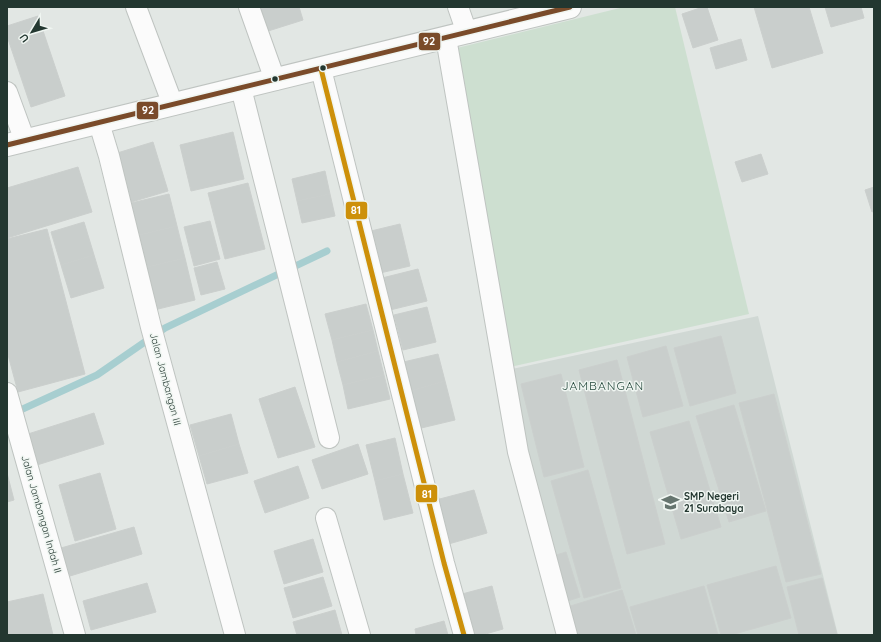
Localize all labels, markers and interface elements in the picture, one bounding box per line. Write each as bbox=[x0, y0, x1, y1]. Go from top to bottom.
north arrow bbox=[12, 12, 52, 52]
text: U bbox=[16, 31, 32, 46]
line badge: 92 bbox=[418, 32, 441, 51]
text: 92 bbox=[423, 34, 435, 48]
unlabelled marker bbox=[318, 63, 328, 73]
unlabelled marker bbox=[270, 74, 280, 84]
line badge: 92 bbox=[136, 101, 159, 120]
text: 92 bbox=[142, 103, 154, 117]
line badge: 81 bbox=[345, 201, 368, 220]
text: 81 bbox=[351, 203, 361, 217]
street label: Jalan Jambangan III bbox=[147, 331, 184, 427]
district label: JAMBANGAN bbox=[562, 378, 644, 393]
street label: Jalan Jambangan Indah II bbox=[18, 454, 65, 575]
line badge: 81 bbox=[415, 484, 438, 503]
text: 81 bbox=[422, 487, 432, 501]
place label: SMP Negeri 21 Surabaya bbox=[684, 490, 743, 515]
school or university icon: SMP Negeri 21 Surabaya bbox=[661, 492, 681, 512]

